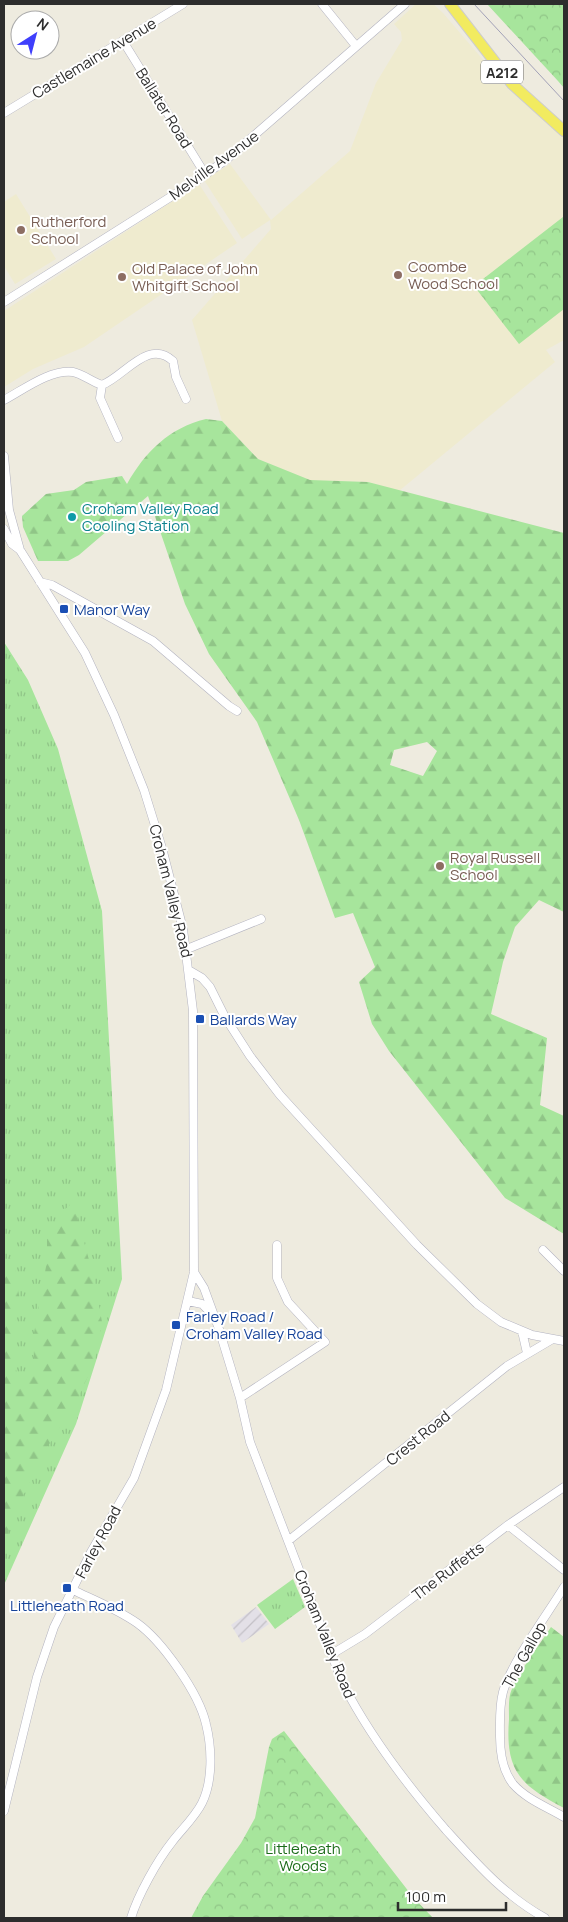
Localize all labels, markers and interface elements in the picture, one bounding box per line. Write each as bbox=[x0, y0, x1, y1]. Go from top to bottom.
north arrow bbox=[10, 10, 60, 60]
street label: Castlemaine Avenue bbox=[28, 12, 160, 103]
text: N bbox=[33, 13, 53, 35]
road number: A212 bbox=[481, 61, 523, 84]
street label: Ballater Road bbox=[131, 64, 197, 152]
street label: Melville Avenue bbox=[165, 125, 263, 205]
place label: Rutherford School bbox=[31, 211, 107, 249]
marker: Rutherford School bbox=[15, 224, 27, 236]
place label: Coombe Wood School bbox=[408, 256, 498, 294]
place label: Old Palace of John Whitgift School bbox=[132, 258, 258, 296]
marker: Coombe Wood School bbox=[392, 269, 404, 281]
marker: Old Palace of John Whitgift School bbox=[116, 271, 128, 283]
place label: Croham Valley Road Cooling Station bbox=[82, 498, 219, 536]
marker: Croham Valley Road Cooling Station bbox=[66, 511, 78, 523]
place label: Manor Way bbox=[74, 599, 150, 620]
marker: Manor Way bbox=[58, 603, 70, 615]
street label: Croham Valley Road bbox=[144, 822, 198, 960]
place label: Royal Russell School bbox=[450, 847, 540, 885]
marker: Royal Russell School bbox=[434, 860, 446, 872]
place label: Ballards Way bbox=[210, 1009, 297, 1030]
marker: Ballards Way bbox=[194, 1013, 206, 1025]
place label: Farley Road / Croham Valley Road bbox=[186, 1306, 323, 1344]
marker: Farley Road / Croham Valley Road bbox=[170, 1319, 182, 1331]
street label: Crest Road bbox=[381, 1406, 455, 1470]
street label: Farley Road bbox=[70, 1502, 126, 1582]
street label: The Ruffetts bbox=[408, 1537, 489, 1605]
street label: Croham Valley Road bbox=[290, 1567, 360, 1701]
marker: Littleheath Road bbox=[61, 1582, 73, 1594]
place label: Littleheath Road bbox=[10, 1595, 124, 1616]
street label: The Gallop bbox=[497, 1618, 551, 1692]
park label: Littleheath Woods bbox=[265, 1838, 341, 1876]
scale bar bbox=[398, 1880, 506, 1912]
text: 100 m bbox=[406, 1886, 446, 1907]

